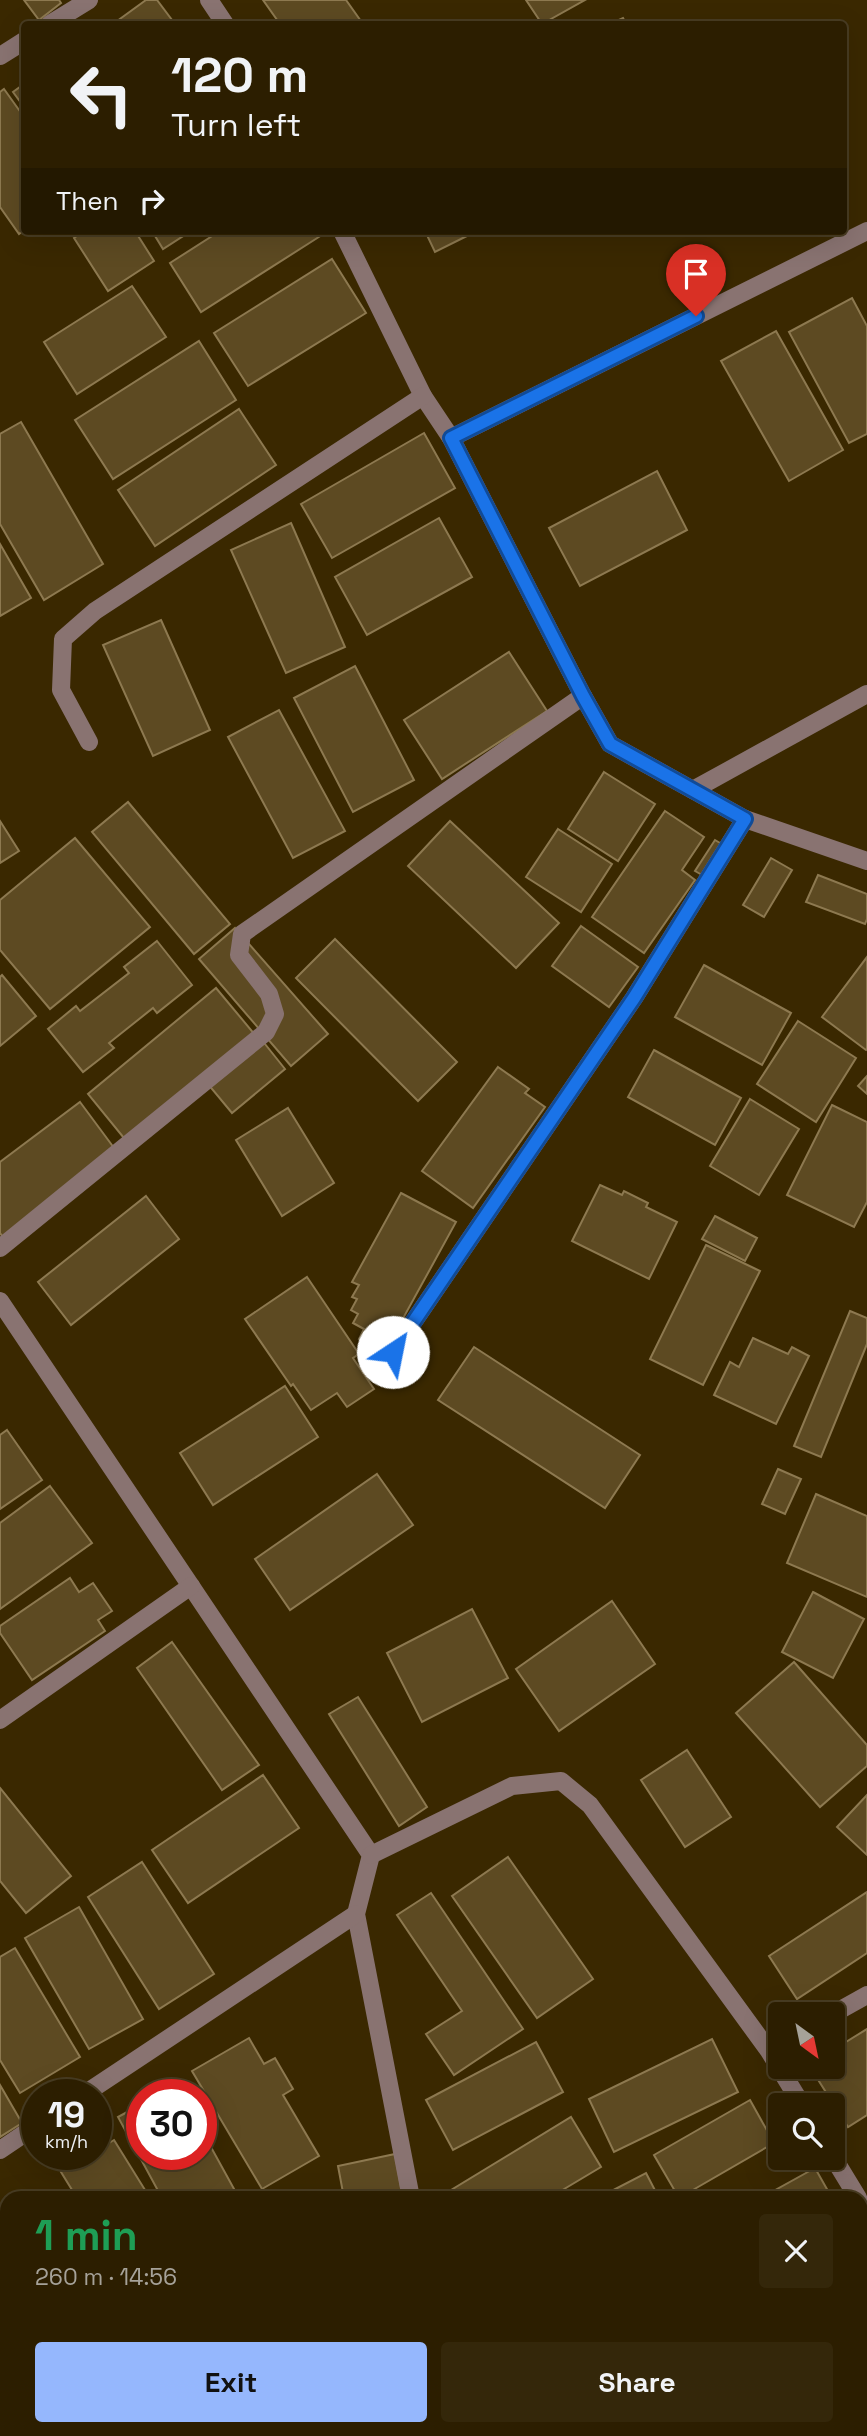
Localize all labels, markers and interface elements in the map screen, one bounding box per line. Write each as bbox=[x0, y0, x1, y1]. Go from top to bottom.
text: 120 m bbox=[171, 44, 308, 106]
icon: left bbox=[56, 49, 147, 140]
text: Turn left bbox=[171, 105, 301, 145]
icon: right bbox=[133, 182, 171, 220]
text: Then bbox=[56, 184, 119, 218]
pin bbox=[666, 244, 726, 316]
icon: arrive bbox=[677, 255, 715, 293]
position arrow bbox=[356, 1315, 430, 1389]
north arrow bbox=[768, 2002, 845, 2079]
map controls bbox=[768, 2002, 845, 2170]
speed limit sign: 30 bbox=[126, 2079, 217, 2170]
text: 19 bbox=[48, 2093, 85, 2137]
button: search bbox=[768, 2093, 845, 2170]
text: km/h bbox=[45, 2130, 88, 2153]
text: 1 min bbox=[35, 2209, 138, 2262]
button: close bbox=[759, 2214, 833, 2288]
text: 260 m · 14:56 bbox=[35, 2262, 177, 2292]
button: Exit bbox=[35, 2342, 427, 2422]
button: Share bbox=[441, 2342, 833, 2422]

